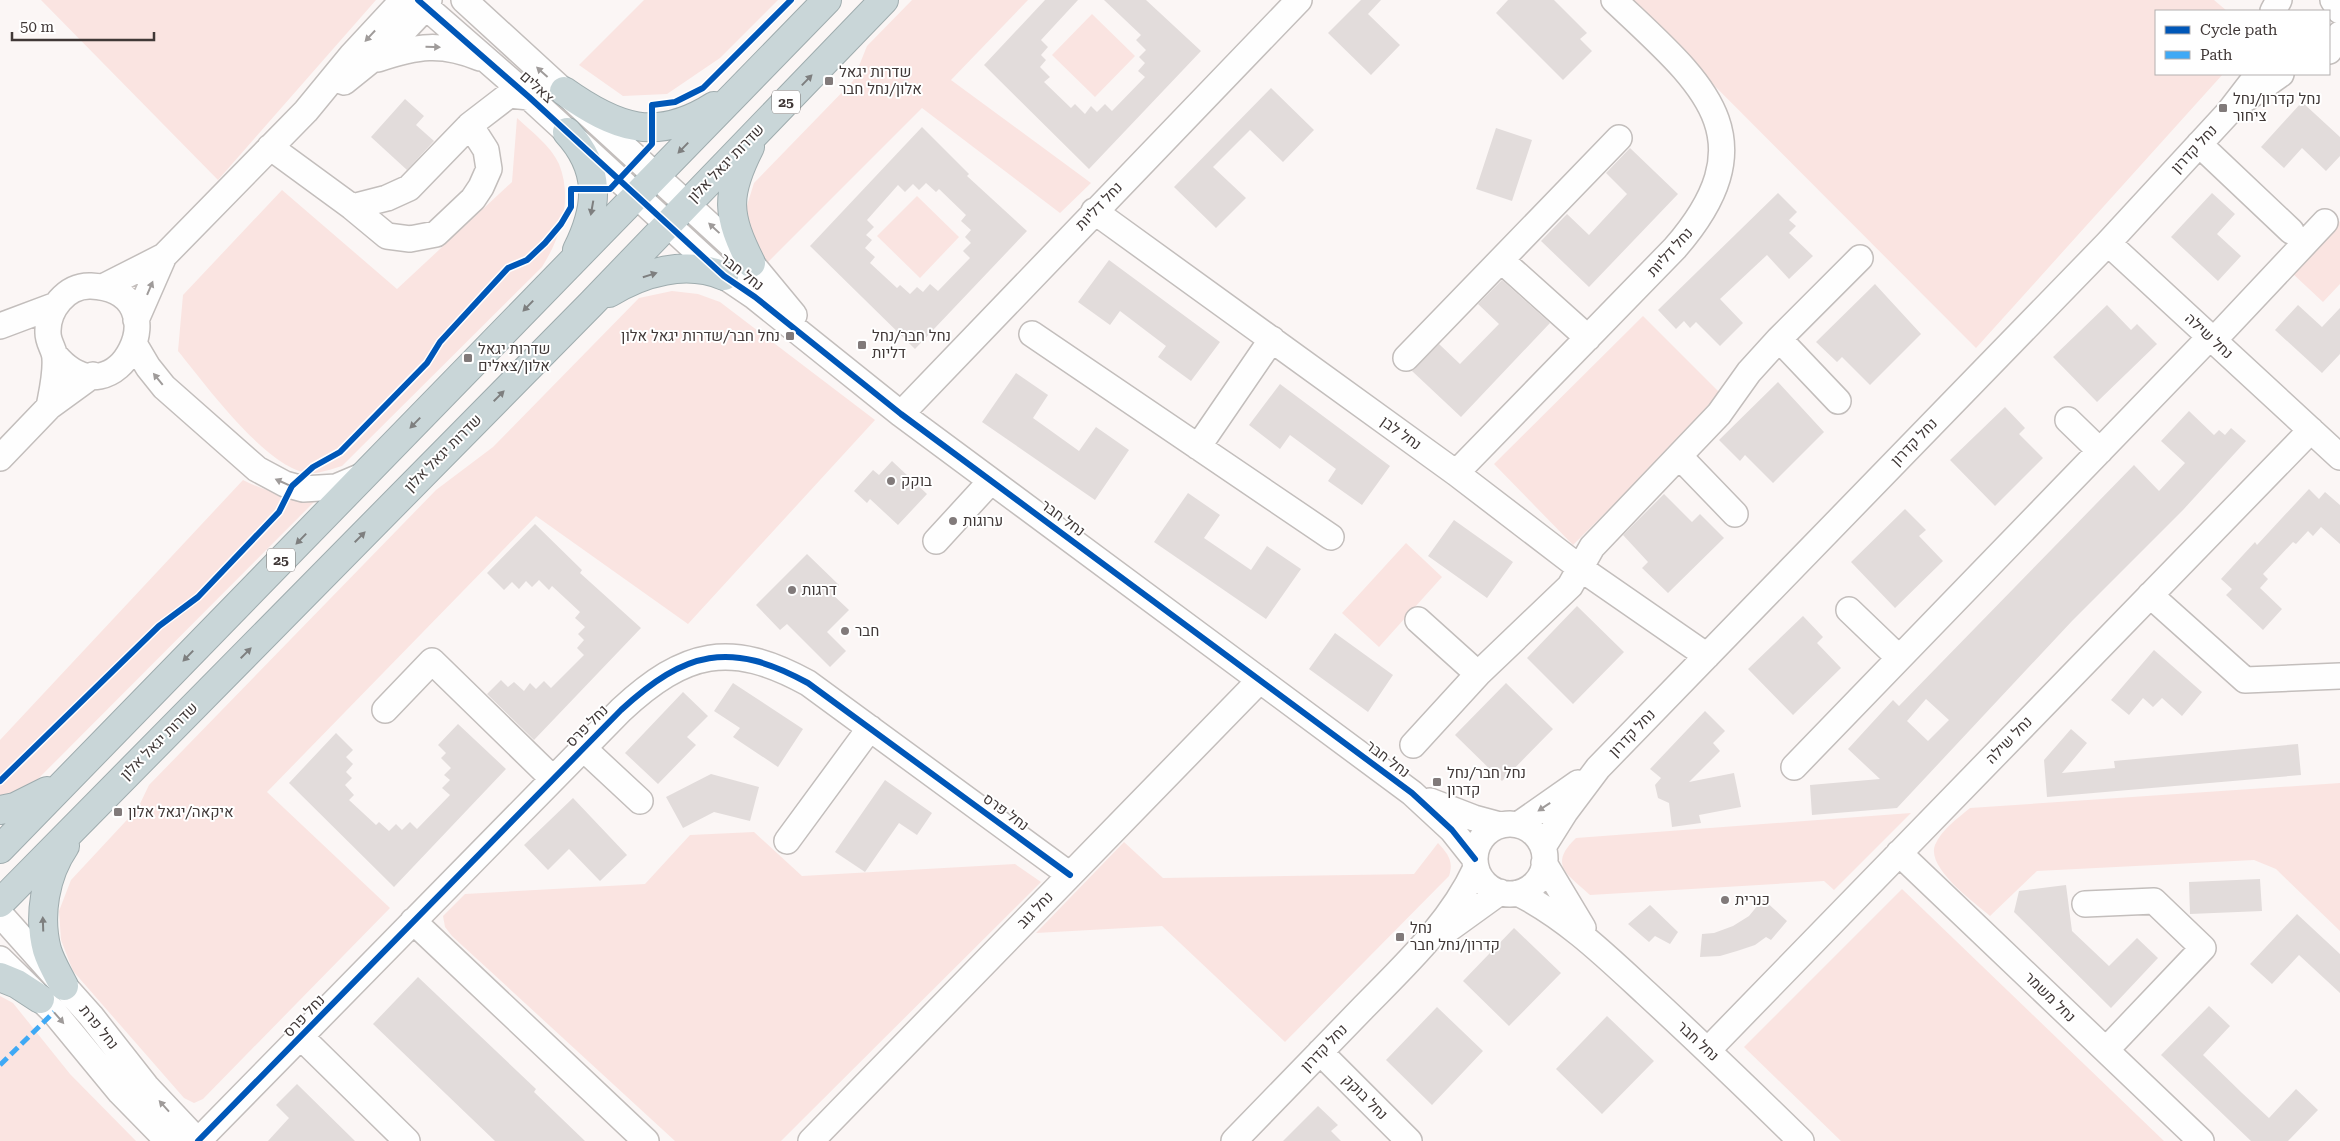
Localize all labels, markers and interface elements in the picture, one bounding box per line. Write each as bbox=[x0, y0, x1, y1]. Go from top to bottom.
scale bar bbox=[12, 10, 155, 42]
legend bbox=[2155, 10, 2330, 75]
text: 50 m bbox=[20, 18, 55, 36]
text: Cycle path bbox=[2200, 21, 2278, 39]
one-way arrow bbox=[364, 29, 376, 41]
one-way arrow bbox=[425, 43, 441, 51]
text: Path bbox=[2200, 46, 2233, 64]
place label: שדרות יגאל אלון/נחל חבר bbox=[839, 63, 922, 98]
one-way arrow bbox=[537, 66, 549, 78]
street label: צאלים bbox=[516, 67, 558, 107]
one-way arrow bbox=[800, 75, 812, 87]
marker: שדרות יגאל אלון/נחל חבר bbox=[823, 75, 835, 87]
road number: 25 bbox=[772, 90, 800, 114]
place label: נחל קדרון/נחל ציחור bbox=[2233, 90, 2321, 125]
marker: נחל קדרון/נחל ציחור bbox=[2217, 102, 2229, 114]
street label: שדרות יגאל אלון bbox=[684, 120, 768, 206]
street label: נחל קדרון bbox=[2167, 121, 2221, 177]
one-way arrow bbox=[677, 141, 689, 153]
street label: נחל דליות bbox=[1072, 178, 1126, 234]
one-way arrow bbox=[587, 200, 595, 216]
one-way arrow bbox=[708, 222, 720, 234]
street label: נחל דליות bbox=[1643, 224, 1697, 280]
street label: נחל חבר bbox=[717, 249, 767, 295]
one-way arrow bbox=[643, 270, 658, 278]
one-way arrow bbox=[146, 280, 154, 295]
one-way arrow bbox=[522, 300, 534, 312]
street label: נחל שילה bbox=[2181, 309, 2237, 363]
place label: נחל חבר/שדרות יגאל אלון bbox=[621, 327, 780, 345]
place label: נחל חבר/נחל דליות bbox=[872, 327, 951, 362]
marker: נחל חבר/שדרות יגאל אלון bbox=[784, 330, 796, 342]
marker: נחל חבר/נחל דליות bbox=[856, 339, 868, 351]
place label: שדרות יגאל אלון/צאלים bbox=[478, 340, 550, 375]
marker: שדרות יגאל אלון/צאלים bbox=[462, 352, 474, 364]
one-way arrow bbox=[152, 373, 163, 386]
one-way arrow bbox=[493, 391, 505, 403]
street label: שדרות יגאל אלון bbox=[401, 411, 485, 495]
street label: נחל לבן bbox=[1377, 412, 1425, 454]
street label: נחל קדרון bbox=[1887, 414, 1941, 470]
one-way arrow bbox=[409, 417, 421, 429]
place label: בוקק bbox=[901, 472, 932, 490]
marker: בוקק bbox=[885, 475, 897, 487]
one-way arrow bbox=[275, 477, 289, 485]
street label: נחל חבר bbox=[1037, 496, 1089, 540]
place label: ערוגות bbox=[963, 512, 1003, 530]
marker: ערוגות bbox=[947, 515, 959, 527]
one-way arrow bbox=[354, 531, 366, 543]
one-way arrow bbox=[295, 533, 307, 545]
road number: 25 bbox=[267, 548, 295, 572]
place label: דרגות bbox=[802, 581, 837, 599]
marker: דרגות bbox=[786, 584, 798, 596]
place label: חבר bbox=[855, 622, 879, 640]
marker: חבר bbox=[839, 625, 851, 637]
one-way arrow bbox=[240, 647, 252, 659]
one-way arrow bbox=[182, 649, 194, 661]
street label: שדרות יגאל אלון bbox=[117, 699, 201, 783]
street label: נחל פרס bbox=[562, 701, 612, 751]
street label: נחל קדרון bbox=[1605, 705, 1659, 761]
street label: נחל שילה bbox=[1982, 713, 2036, 767]
street label: נחל חבר bbox=[1362, 737, 1414, 781]
place label: נחל חבר/נחל קדרון bbox=[1447, 764, 1526, 799]
marker: נחל חבר/נחל קדרון bbox=[1431, 776, 1443, 788]
street label: נחל פרס bbox=[980, 789, 1032, 835]
one-way arrow bbox=[1537, 802, 1551, 812]
place label: איקאה/יגאל אלון bbox=[128, 803, 234, 821]
marker: איקאה/יגאל אלון bbox=[112, 806, 124, 818]
street label: נחל גוב bbox=[1013, 888, 1057, 932]
place label: כנרית bbox=[1735, 891, 1770, 909]
marker: כנרית bbox=[1719, 894, 1731, 906]
one-way arrow bbox=[39, 915, 47, 931]
place label: נחל קדרון/נחל חבר bbox=[1410, 919, 1500, 954]
marker: נחל קדרון/נחל חבר bbox=[1394, 931, 1406, 943]
street label: נחל משמר bbox=[2021, 968, 2079, 1026]
street label: נחל פרס bbox=[279, 991, 329, 1041]
street label: נחל פרת bbox=[76, 1001, 122, 1053]
one-way arrow bbox=[53, 1012, 65, 1024]
street label: נחל חבר bbox=[1673, 1017, 1723, 1065]
street label: נחל קדרון bbox=[1297, 1020, 1351, 1076]
street label: נחל בוקק bbox=[1338, 1070, 1392, 1124]
one-way arrow bbox=[158, 1100, 170, 1112]

